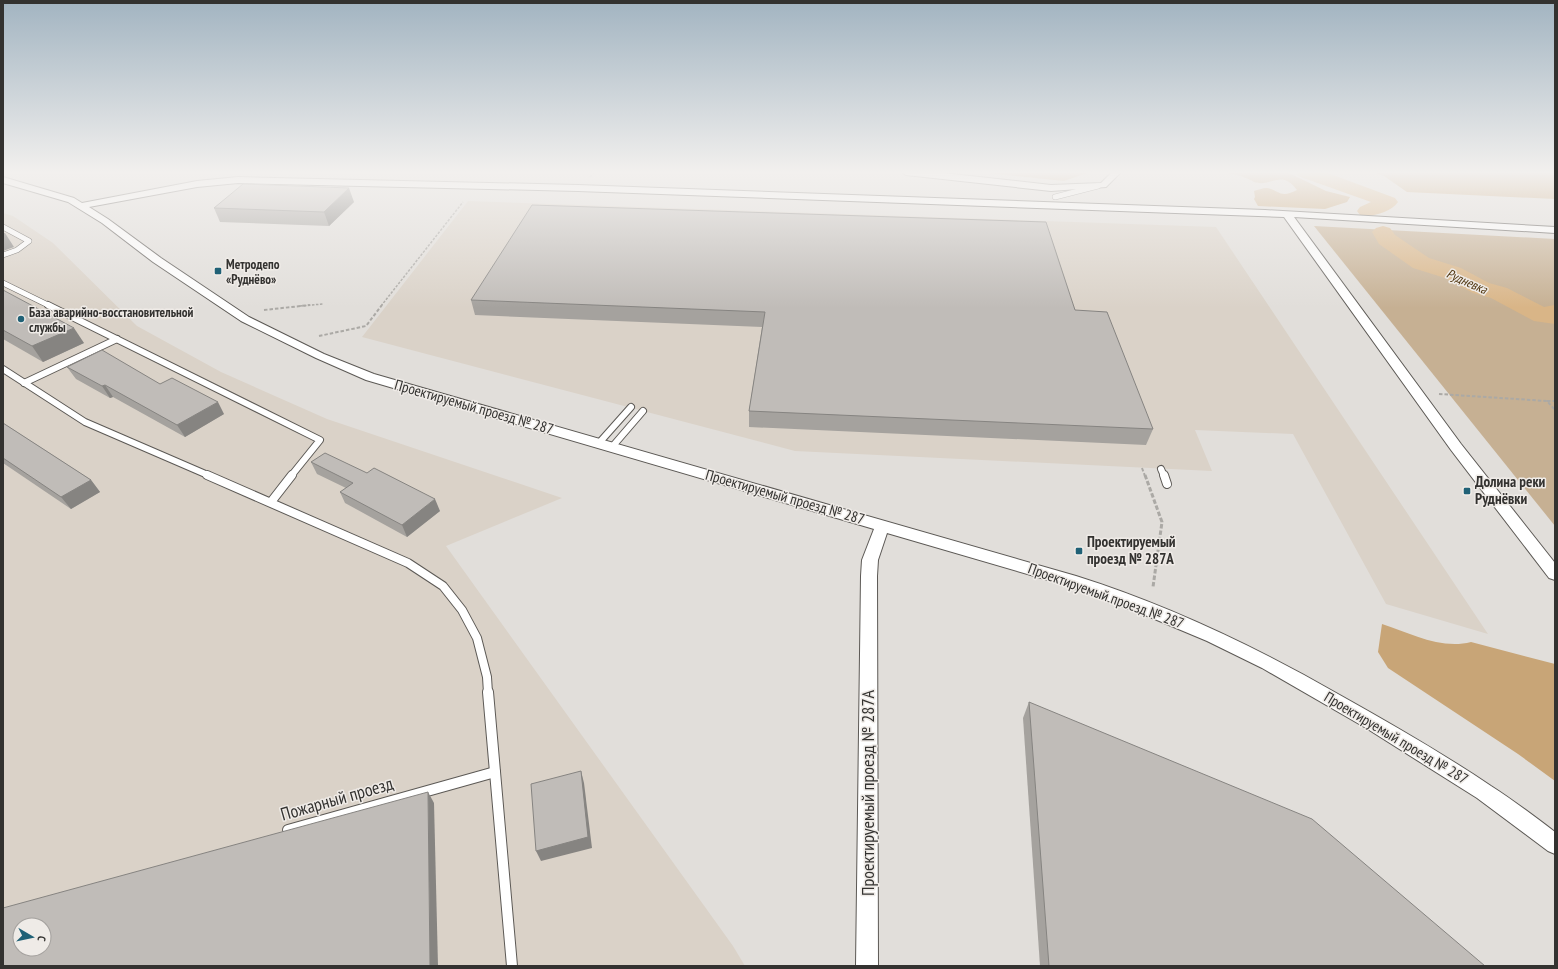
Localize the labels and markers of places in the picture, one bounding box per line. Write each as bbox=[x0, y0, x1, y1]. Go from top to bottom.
place label: Метродепо «Руднёво» bbox=[226, 256, 280, 288]
marker: Метродепо «Руднёво» bbox=[213, 266, 223, 276]
place label: База аварийно-восстановительной службы bbox=[29, 304, 194, 336]
marker: База аварийно-восстановительной службы bbox=[16, 314, 26, 324]
place label: Долина реки Руднёвки bbox=[1475, 472, 1546, 508]
marker: Долина реки Руднёвки bbox=[1462, 486, 1472, 496]
place label: Проектируемый проезд № 287А bbox=[1087, 532, 1176, 568]
marker: Проектируемый проезд № 287А bbox=[1074, 546, 1084, 556]

